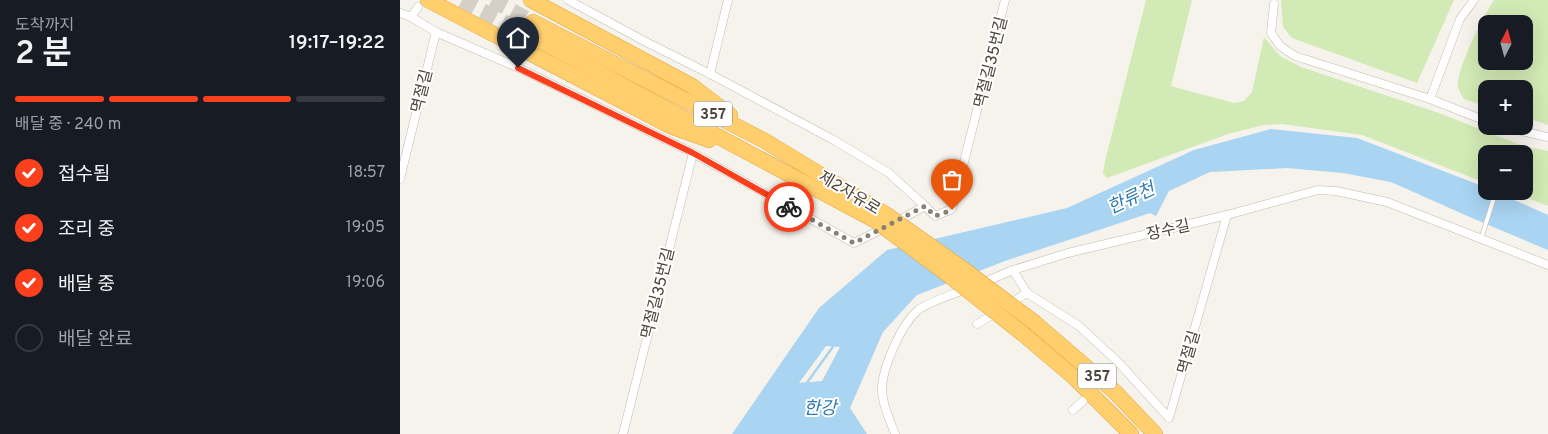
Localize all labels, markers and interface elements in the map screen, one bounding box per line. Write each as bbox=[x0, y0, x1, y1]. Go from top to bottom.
street label: 멱절길35번길 bbox=[971, 15, 1013, 110]
north arrow bbox=[1478, 15, 1532, 70]
map controls bbox=[1478, 15, 1533, 200]
text: 도착까지 bbox=[15, 16, 74, 36]
pin bbox=[497, 17, 539, 68]
icon: home bbox=[504, 24, 532, 52]
text: 19:17–19:22 bbox=[289, 31, 385, 55]
text: 2 분 bbox=[15, 35, 72, 75]
street label: 멱절길 bbox=[408, 68, 438, 115]
button: + bbox=[1478, 80, 1533, 135]
road number: 357 bbox=[694, 102, 732, 126]
text: 배달 중 · 240 m bbox=[15, 115, 121, 135]
button: − bbox=[1478, 145, 1533, 200]
icon: check bbox=[15, 159, 43, 187]
pin bbox=[931, 159, 973, 210]
text: 접수됨 bbox=[58, 163, 110, 187]
text: 18:57 bbox=[348, 163, 385, 183]
icon: bag bbox=[938, 166, 966, 194]
street label: 제2자유로 bbox=[814, 167, 884, 220]
water label: 한류천 bbox=[1104, 177, 1161, 220]
courier bbox=[764, 182, 814, 232]
icon: bike bbox=[775, 193, 803, 221]
icon: check bbox=[15, 214, 43, 242]
street label: 장수길 bbox=[1145, 216, 1192, 246]
text: 조리 중 bbox=[58, 218, 115, 242]
text: 19:05 bbox=[346, 218, 385, 238]
street label: 멱절길35번길 bbox=[638, 246, 680, 341]
icon: check bbox=[15, 269, 43, 297]
text: 배달 중 bbox=[58, 273, 115, 297]
text: 19:06 bbox=[346, 273, 385, 293]
text: 배달 완료 bbox=[58, 328, 132, 352]
street label: 멱절길 bbox=[1174, 329, 1206, 377]
road number: 357 bbox=[1078, 364, 1116, 388]
water label: 한강 bbox=[803, 398, 839, 421]

